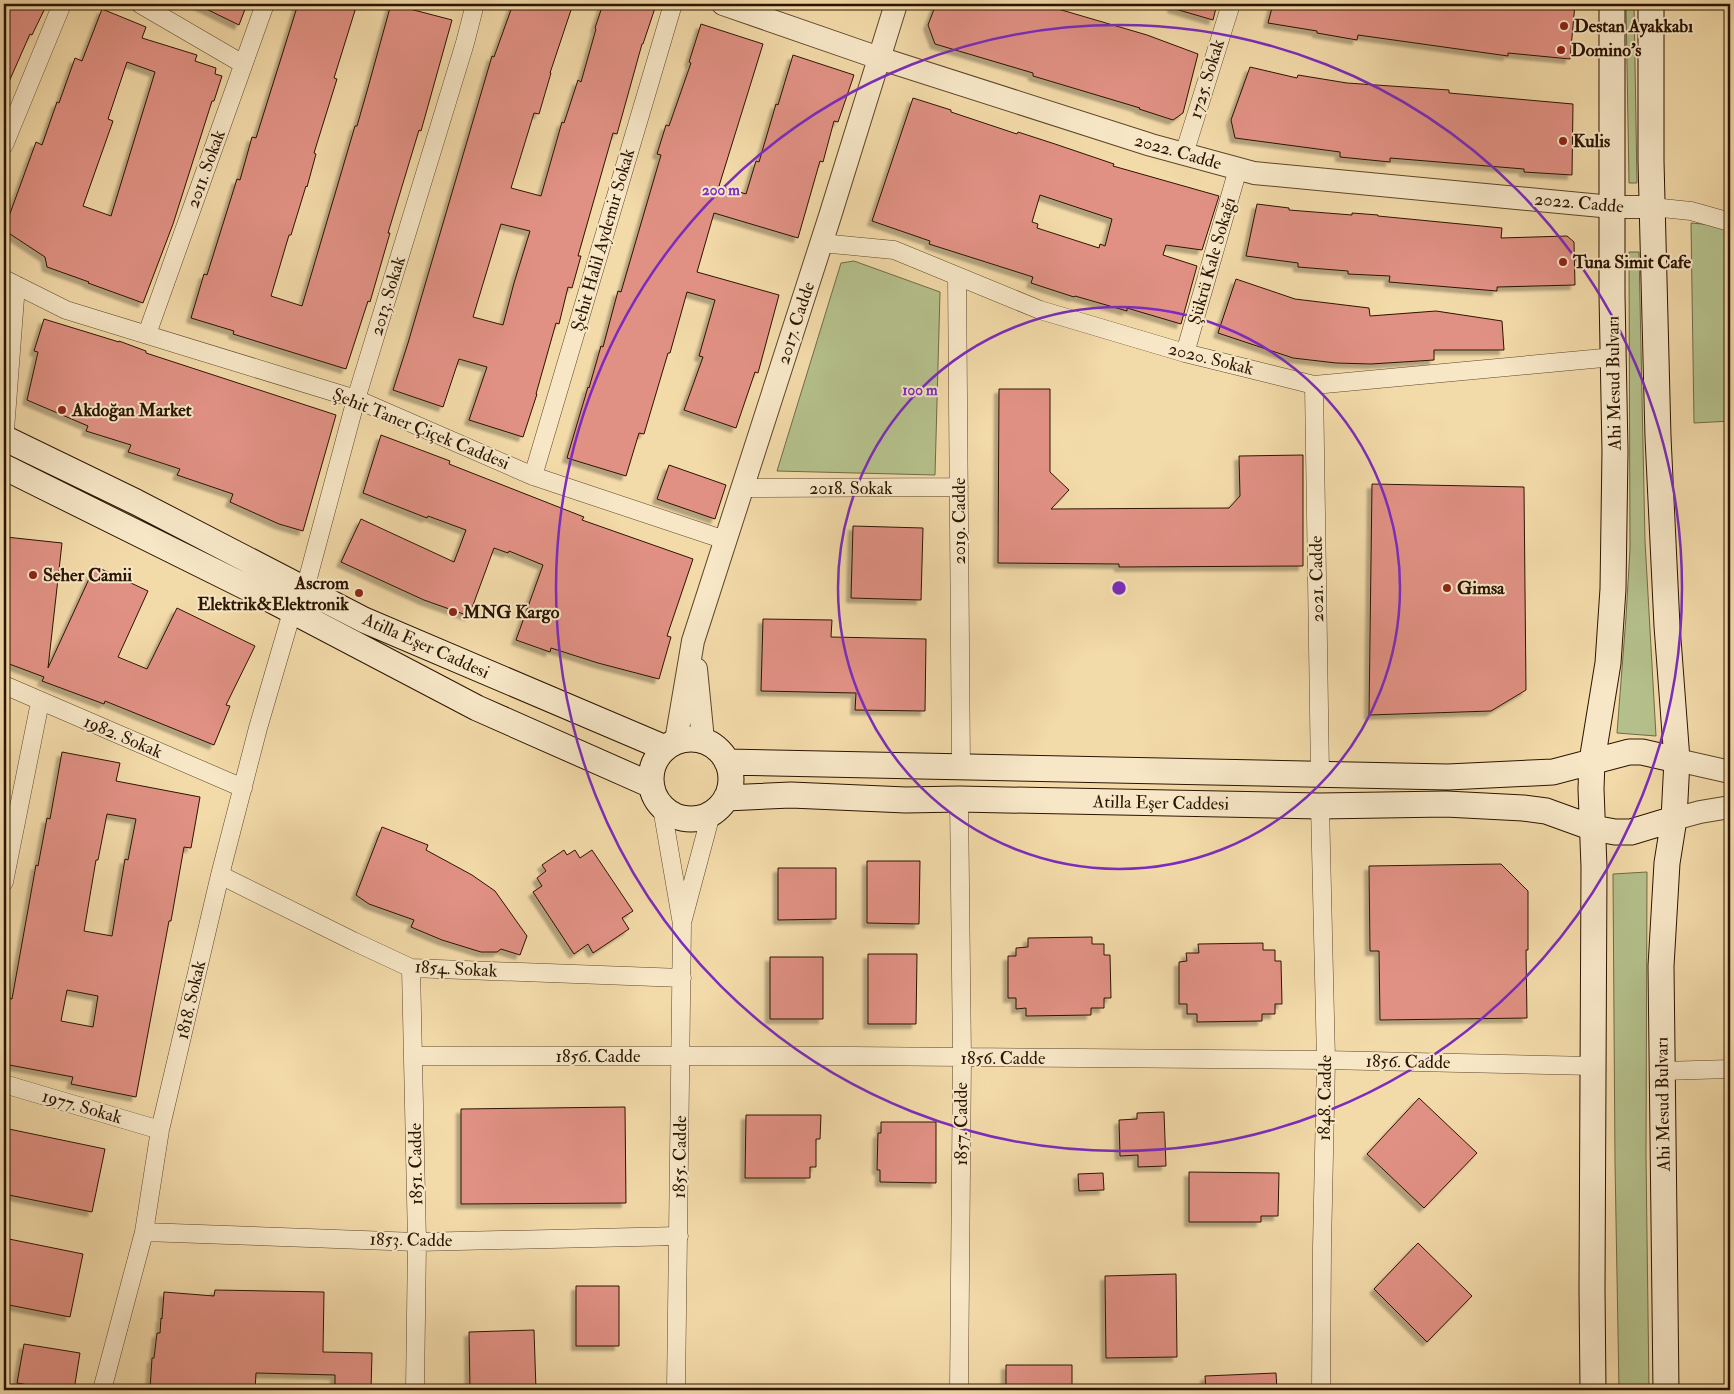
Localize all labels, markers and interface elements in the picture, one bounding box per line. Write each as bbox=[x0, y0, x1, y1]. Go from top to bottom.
place label: Destan Ayakkabı bbox=[1574, 15, 1693, 38]
marker: Destan Ayakkabı bbox=[1558, 20, 1570, 32]
street label: 1725. Sokak bbox=[1184, 36, 1230, 121]
place label: Domino's bbox=[1571, 39, 1641, 62]
marker: Domino's bbox=[1555, 44, 1567, 56]
street label: 2011. Sokak bbox=[181, 126, 231, 211]
street label: 2022. Cadde bbox=[1132, 129, 1225, 176]
place label: Kulis bbox=[1573, 130, 1610, 153]
marker: Kulis bbox=[1557, 135, 1569, 147]
street label: Şehit Halil Aydemir Sokak bbox=[566, 146, 640, 334]
text: 200 m bbox=[702, 181, 740, 200]
street label: 2022. Cadde bbox=[1533, 188, 1625, 218]
street label: Şükrü Kale Sokağı bbox=[1183, 194, 1241, 327]
place label: Tuna Simit Cafe bbox=[1572, 251, 1692, 274]
street label: 2013. Sokak bbox=[365, 253, 411, 339]
marker: Tuna Simit Cafe bbox=[1557, 256, 1569, 268]
street label: 2017. Cadde bbox=[772, 278, 820, 367]
street label: Ahi Mesud Bulvarı bbox=[1601, 315, 1627, 451]
street label: 2020. Sokak bbox=[1166, 337, 1256, 381]
text: 100 m bbox=[902, 381, 938, 400]
street label: Şehit Taner Çiçek Caddesi bbox=[329, 383, 513, 475]
place label: Akdoğan Market bbox=[71, 399, 192, 422]
marker: Akdoğan Market bbox=[56, 404, 68, 416]
street label: 2018. Sokak bbox=[809, 477, 893, 500]
street label: 2019. Cadde bbox=[948, 477, 971, 564]
street label: 2021. Cadde bbox=[1305, 535, 1329, 623]
place label: Seher Camii bbox=[43, 564, 132, 587]
marker: Seher Camii bbox=[27, 569, 39, 581]
place label: Ascrom Elektrik&Elektronik bbox=[197, 572, 350, 616]
place label: Gimsa bbox=[1457, 577, 1505, 600]
centre of rings bbox=[1110, 579, 1128, 597]
marker: Gimsa bbox=[1441, 582, 1453, 594]
marker: Ascrom Elektrik&Elektronik bbox=[353, 587, 365, 599]
place label: MNG Kargo bbox=[462, 601, 560, 624]
marker: MNG Kargo bbox=[447, 606, 459, 618]
street label: Atilla Eşer Caddesi bbox=[358, 607, 493, 684]
street label: 1982. Sokak bbox=[80, 710, 166, 764]
street label: Atilla Eşer Caddesi bbox=[1092, 790, 1230, 816]
street label: 1854. Sokak bbox=[414, 955, 498, 983]
street label: 1818. Sokak bbox=[171, 958, 211, 1042]
street label: Ahi Mesud Bulvarı bbox=[1650, 1036, 1676, 1172]
street label: 1856. Cadde bbox=[556, 1045, 641, 1068]
street label: 1856. Cadde bbox=[961, 1047, 1046, 1070]
street label: 1856. Cadde bbox=[1365, 1050, 1451, 1074]
street label: 1848. Cadde bbox=[1313, 1054, 1337, 1141]
street label: 1857. Cadde bbox=[950, 1082, 973, 1166]
street label: 1977. Sokak bbox=[39, 1085, 125, 1129]
street label: 1855. Cadde bbox=[668, 1115, 692, 1199]
street label: 1851. Cadde bbox=[404, 1122, 428, 1205]
street label: 1853. Cadde bbox=[369, 1228, 453, 1252]

